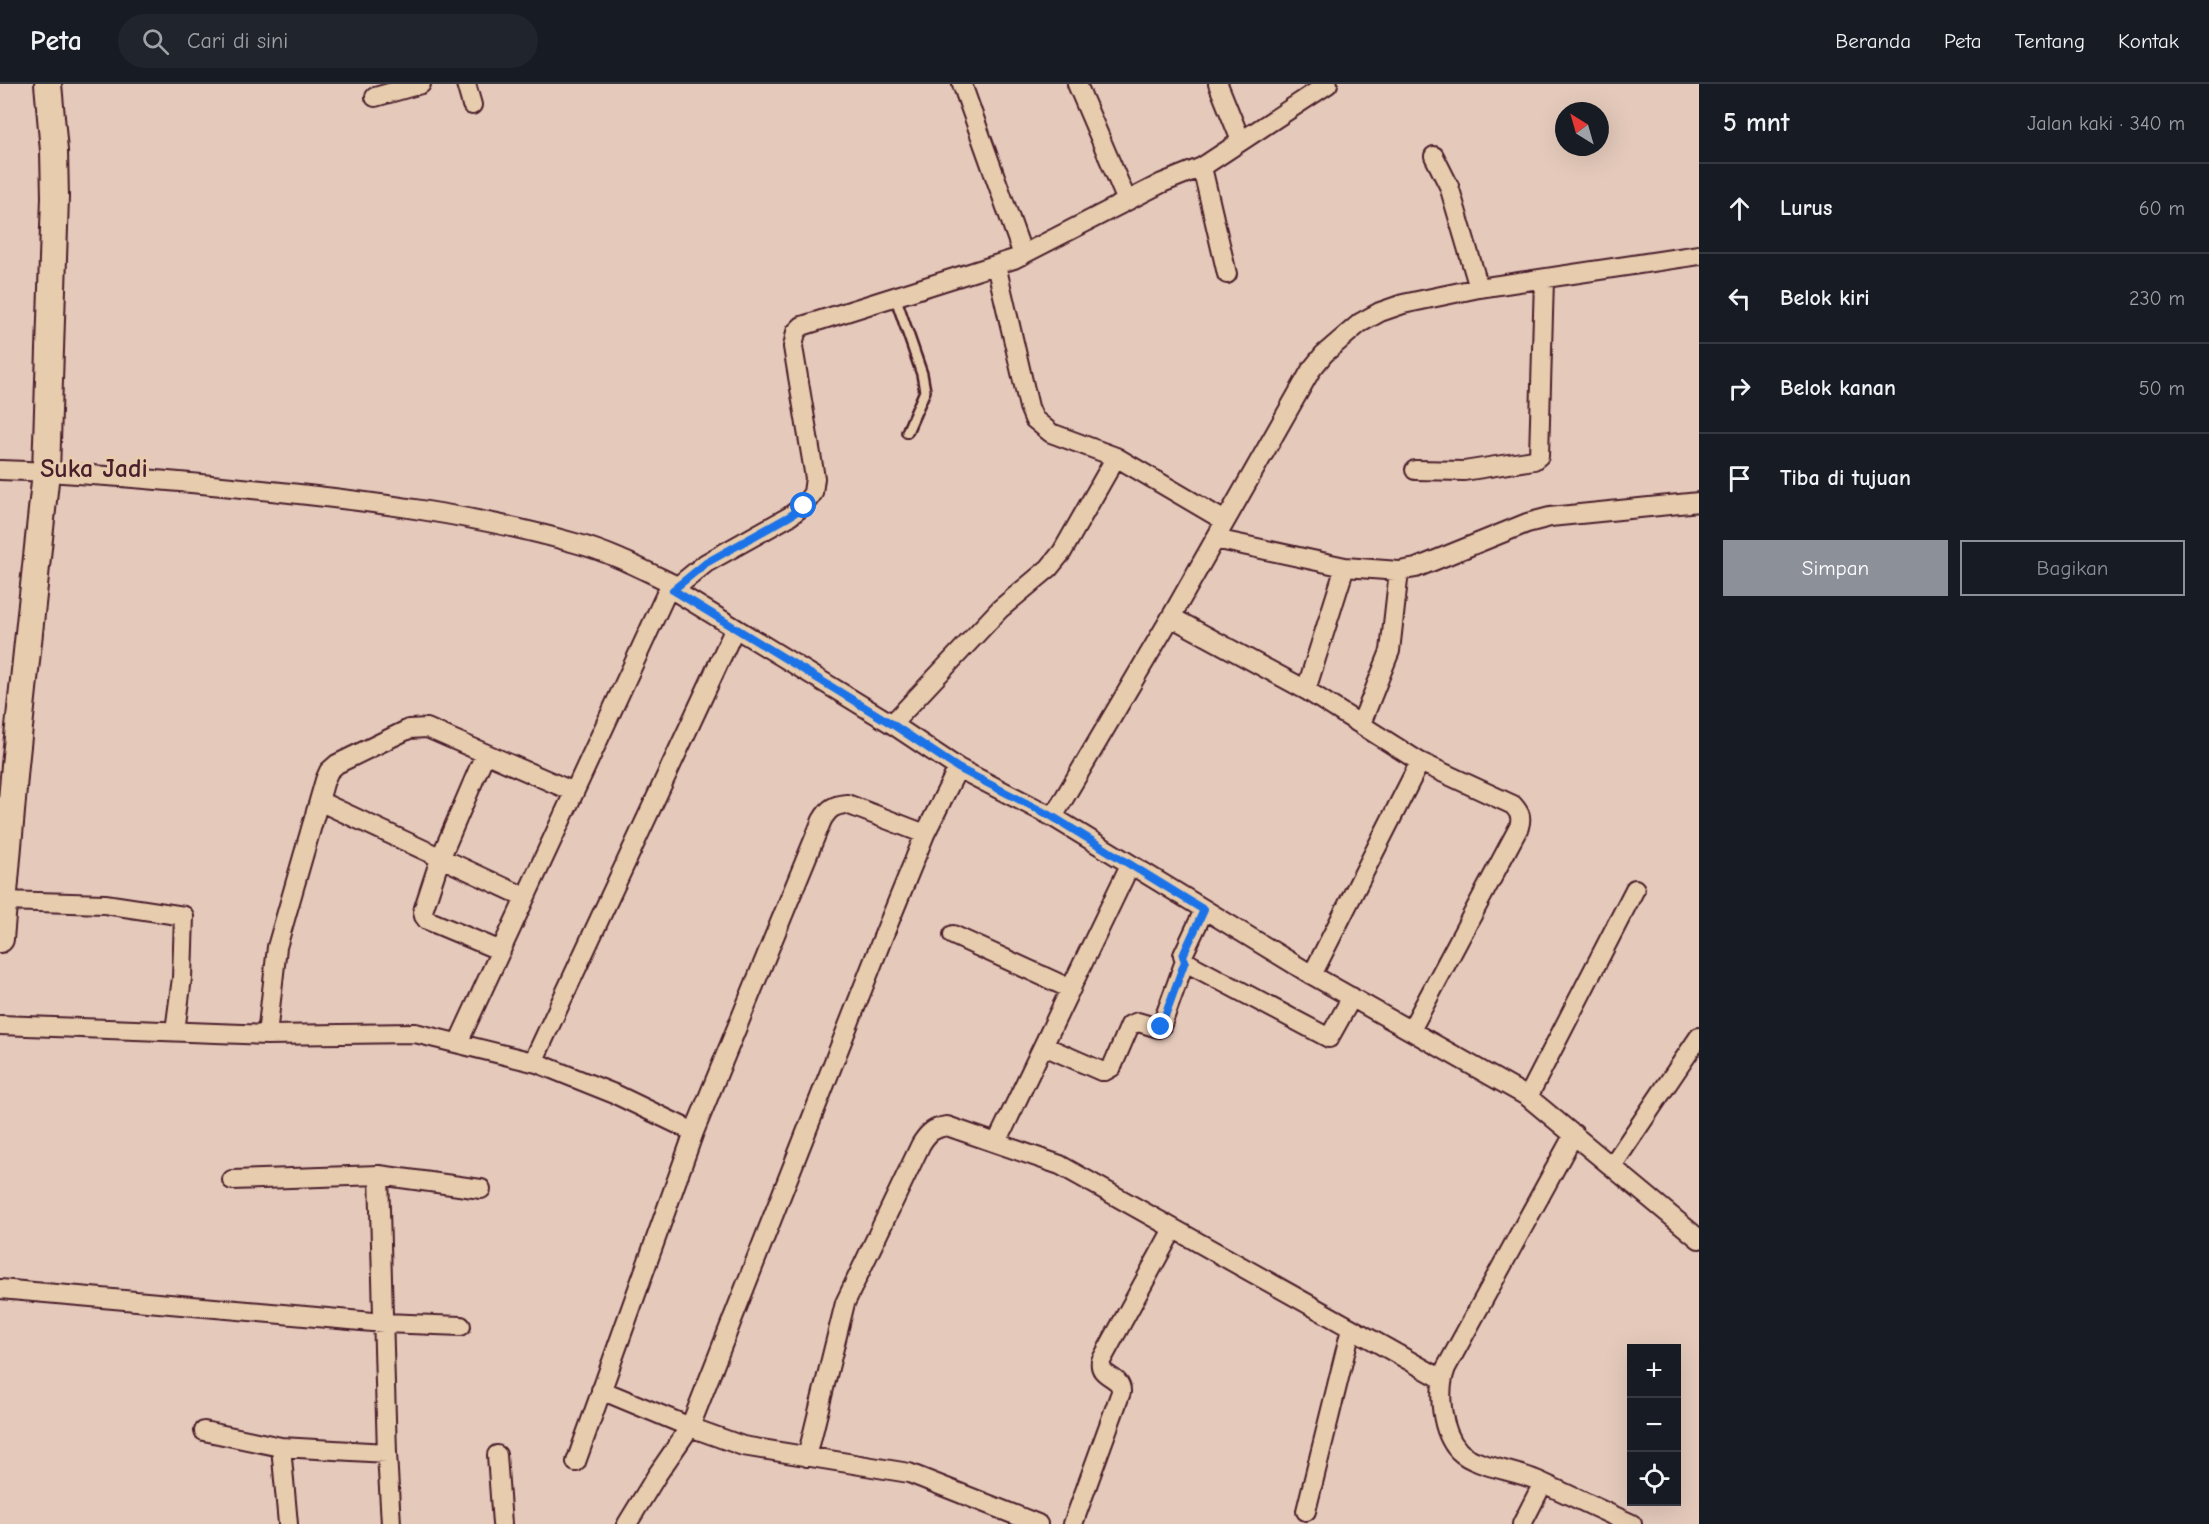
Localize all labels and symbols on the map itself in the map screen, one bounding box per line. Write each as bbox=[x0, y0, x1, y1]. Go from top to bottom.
north arrow bbox=[1555, 102, 1609, 156]
district label: Suka Jadi bbox=[40, 454, 148, 484]
route start bbox=[790, 492, 816, 518]
route end bbox=[1147, 1013, 1173, 1039]

